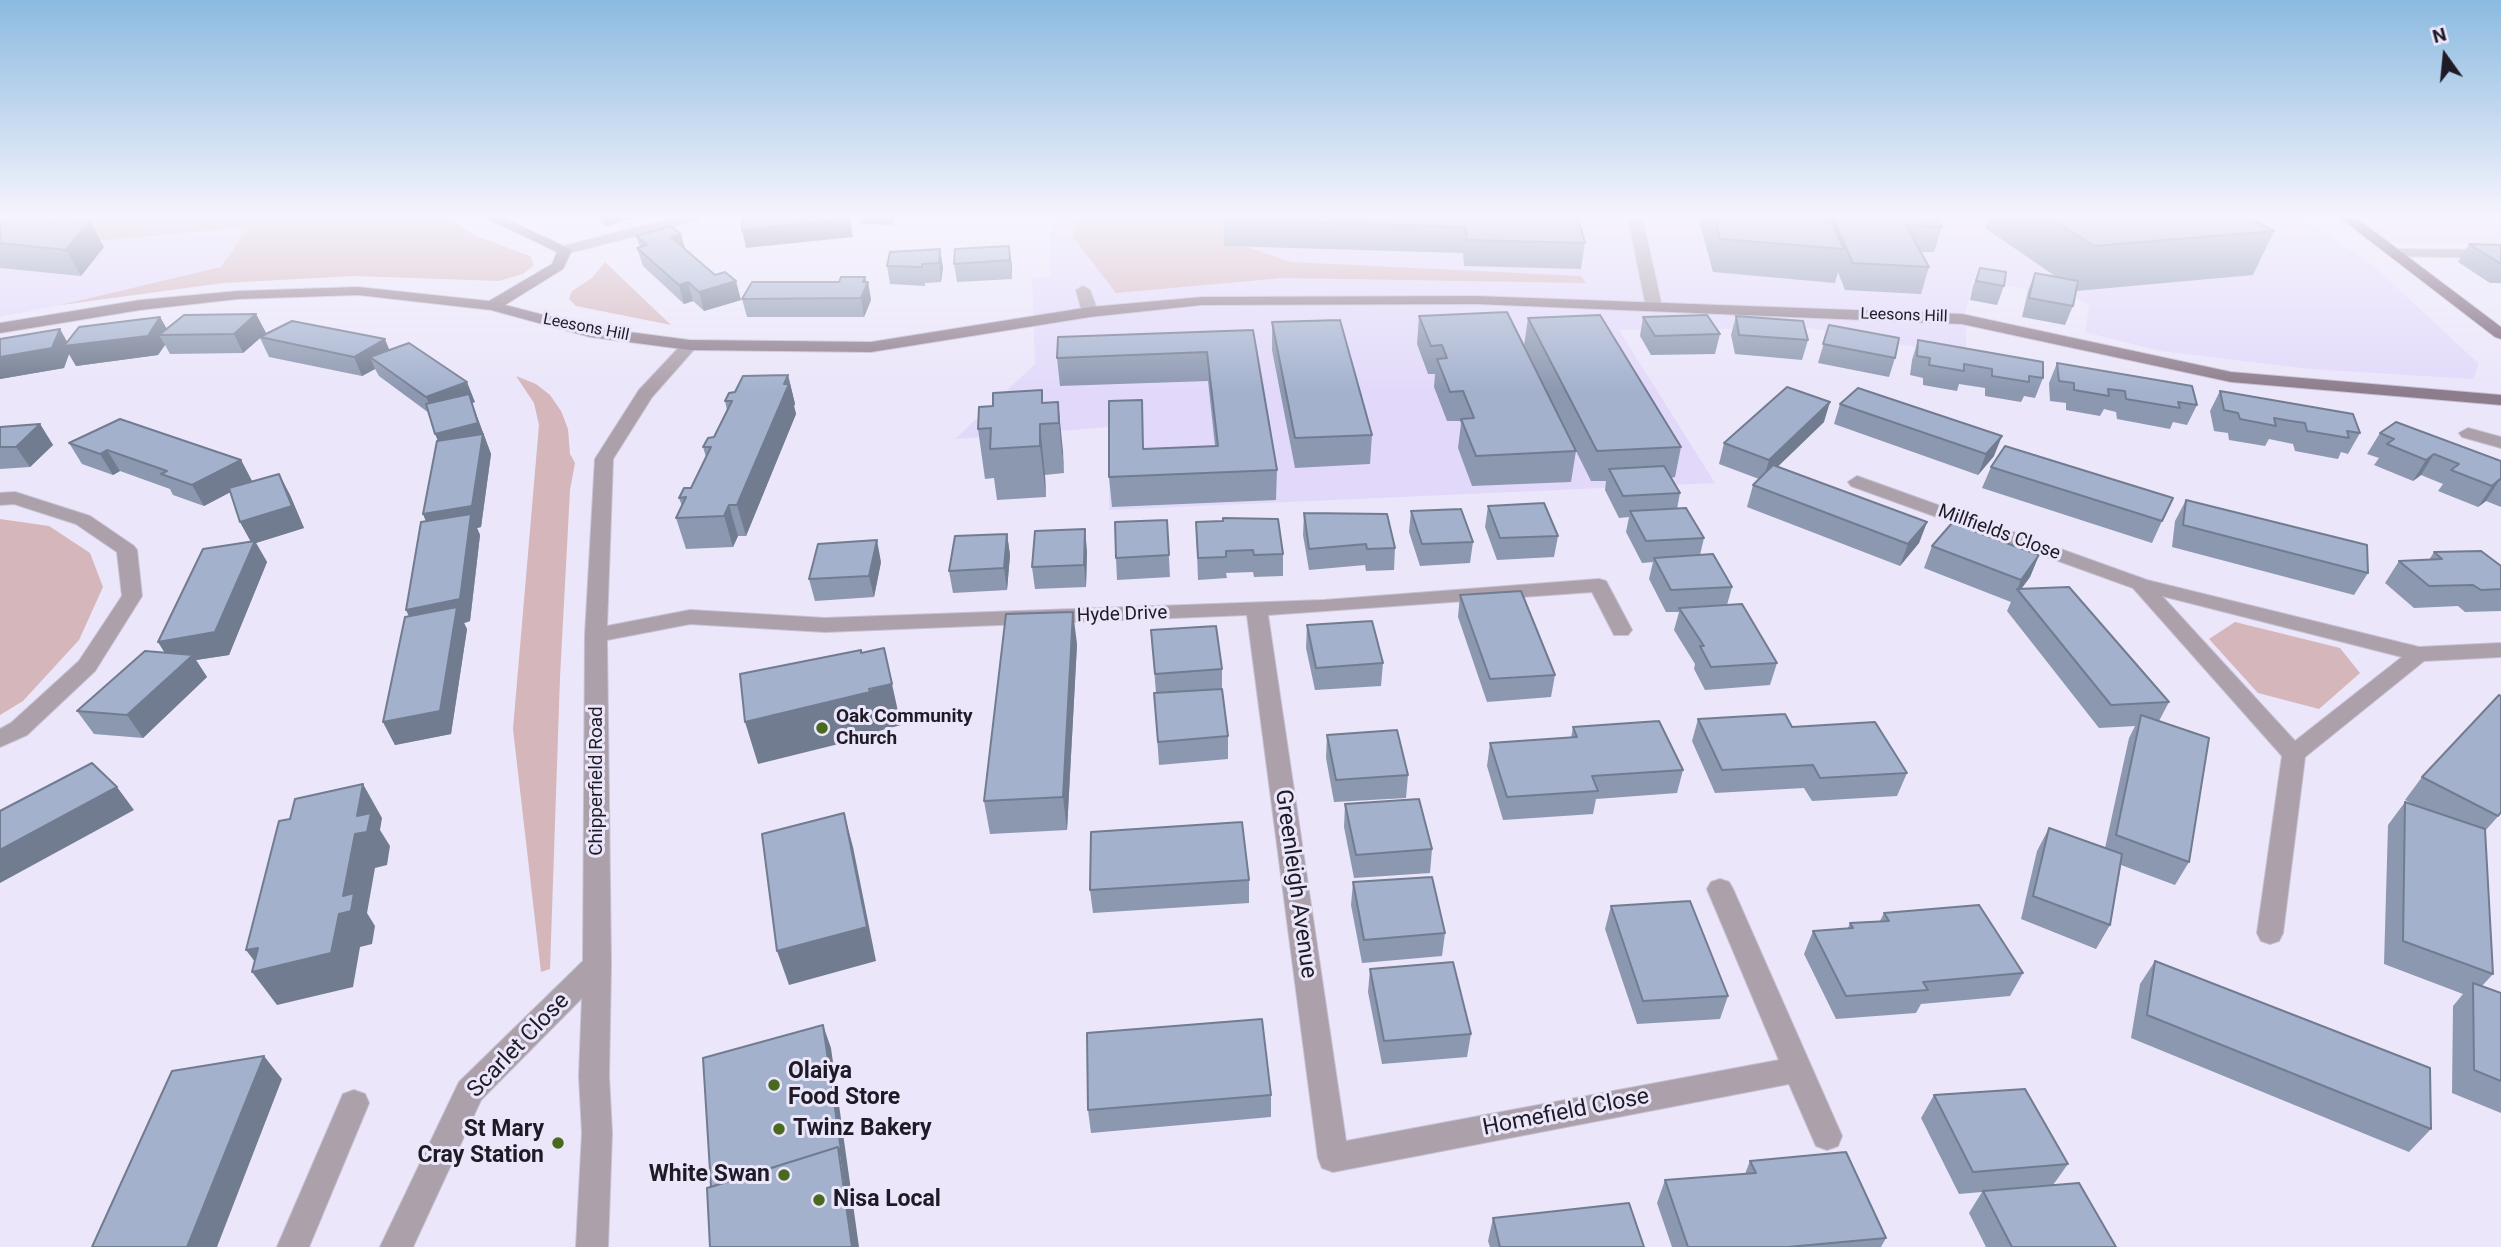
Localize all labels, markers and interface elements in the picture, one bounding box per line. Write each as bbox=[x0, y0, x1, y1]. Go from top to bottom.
north arrow bbox=[2410, 21, 2480, 91]
text: N bbox=[2430, 22, 2449, 48]
street label: Leesons Hill bbox=[1860, 305, 1948, 327]
street label: Leesons Hill bbox=[541, 310, 631, 346]
street label: Millfields Close bbox=[1935, 500, 2063, 566]
street label: Hyde Drive bbox=[1076, 602, 1168, 628]
street label: Chipperfield Road bbox=[586, 706, 608, 856]
place label: Oak Community Church bbox=[836, 706, 973, 750]
marker: Oak Community Church bbox=[814, 720, 830, 736]
street label: Greenleigh Avenue bbox=[1268, 788, 1322, 980]
street label: Scarlet Close bbox=[462, 988, 576, 1104]
place label: Olaiya Food Store bbox=[788, 1058, 900, 1112]
marker: Olaiya Food Store bbox=[766, 1077, 782, 1093]
street label: Homefield Close bbox=[1480, 1083, 1652, 1143]
place label: Twinz Bakery bbox=[793, 1115, 932, 1143]
place label: St Mary Cray Station bbox=[417, 1116, 544, 1170]
marker: Twinz Bakery bbox=[771, 1121, 787, 1137]
marker: St Mary Cray Station bbox=[550, 1135, 566, 1151]
place label: White Swan bbox=[649, 1161, 770, 1189]
marker: White Swan bbox=[776, 1167, 792, 1183]
place label: Nisa Local bbox=[833, 1186, 941, 1214]
marker: Nisa Local bbox=[811, 1192, 827, 1208]

